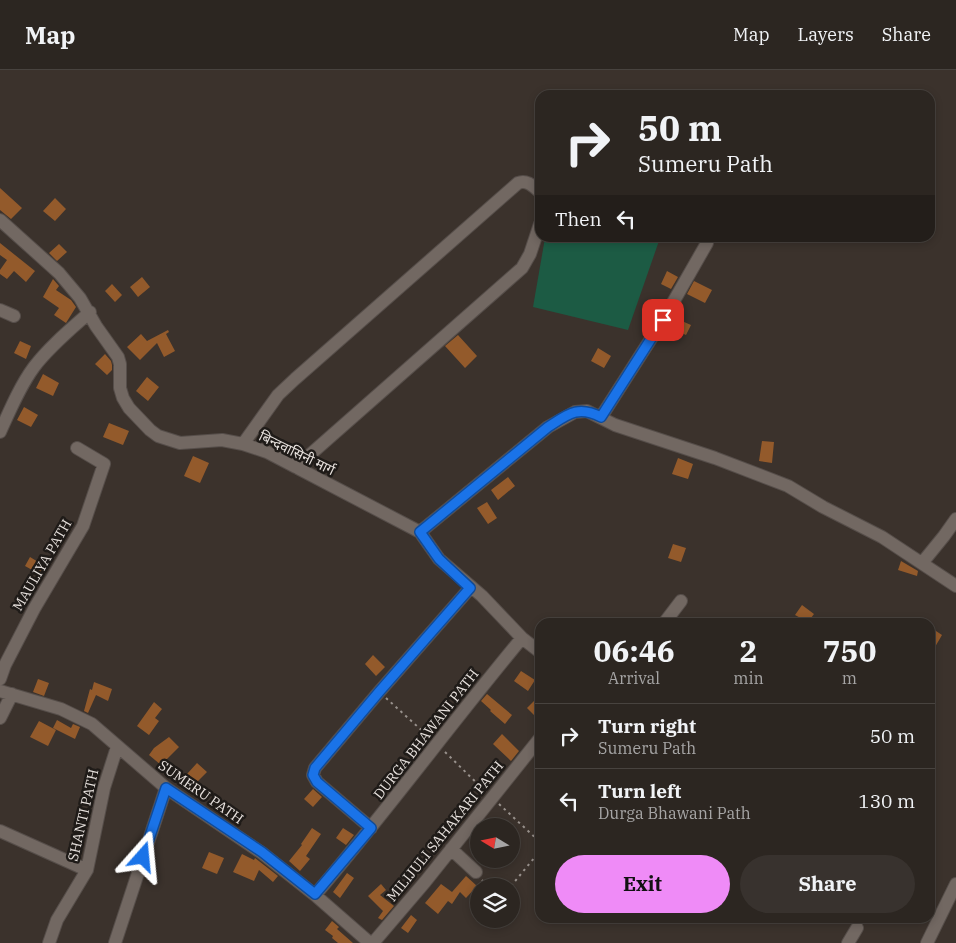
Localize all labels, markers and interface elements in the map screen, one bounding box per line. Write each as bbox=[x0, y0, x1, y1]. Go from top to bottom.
text: Map bbox=[25, 19, 75, 51]
text: Map bbox=[733, 23, 770, 46]
text: Layers bbox=[798, 23, 854, 46]
text: Share bbox=[882, 23, 931, 46]
text: 50 m bbox=[638, 105, 722, 151]
icon: right bbox=[555, 110, 620, 175]
text: Sumeru Path bbox=[638, 149, 773, 178]
icon: left bbox=[612, 205, 640, 233]
text: Then bbox=[555, 207, 602, 231]
pin bbox=[642, 299, 684, 341]
icon: arrive bbox=[649, 306, 677, 334]
street label: बिन्दवासिनी मार्ग bbox=[256, 427, 339, 480]
street label: MAULIYA PATH bbox=[8, 516, 76, 614]
text: 06:46 bbox=[594, 631, 675, 670]
text: 2 bbox=[740, 631, 758, 670]
text: 750 bbox=[822, 631, 876, 670]
street label: DURGA BHAWANI PATH bbox=[369, 665, 483, 803]
text: Arrival bbox=[608, 668, 660, 688]
text: min bbox=[733, 668, 764, 688]
text: m bbox=[842, 668, 857, 688]
text: Turn right bbox=[598, 714, 696, 738]
icon: right bbox=[555, 722, 583, 750]
text: 50 m bbox=[870, 724, 915, 748]
text: Sumeru Path bbox=[598, 738, 696, 758]
street label: SUMERU PATH bbox=[155, 756, 247, 828]
street label: MILIJULI SAHAKARI PATH bbox=[383, 757, 507, 905]
street label: SHANTI PATH bbox=[64, 767, 102, 863]
text: Turn left bbox=[598, 779, 681, 803]
icon: left bbox=[555, 787, 583, 815]
text: 130 m bbox=[858, 789, 915, 813]
text: Durga Bhawani Path bbox=[598, 803, 751, 823]
north arrow bbox=[470, 818, 520, 868]
map controls bbox=[470, 818, 520, 928]
position arrow bbox=[116, 830, 168, 882]
button: Exit bbox=[555, 855, 730, 913]
button: Share bbox=[740, 855, 915, 913]
button: layers bbox=[470, 878, 520, 928]

